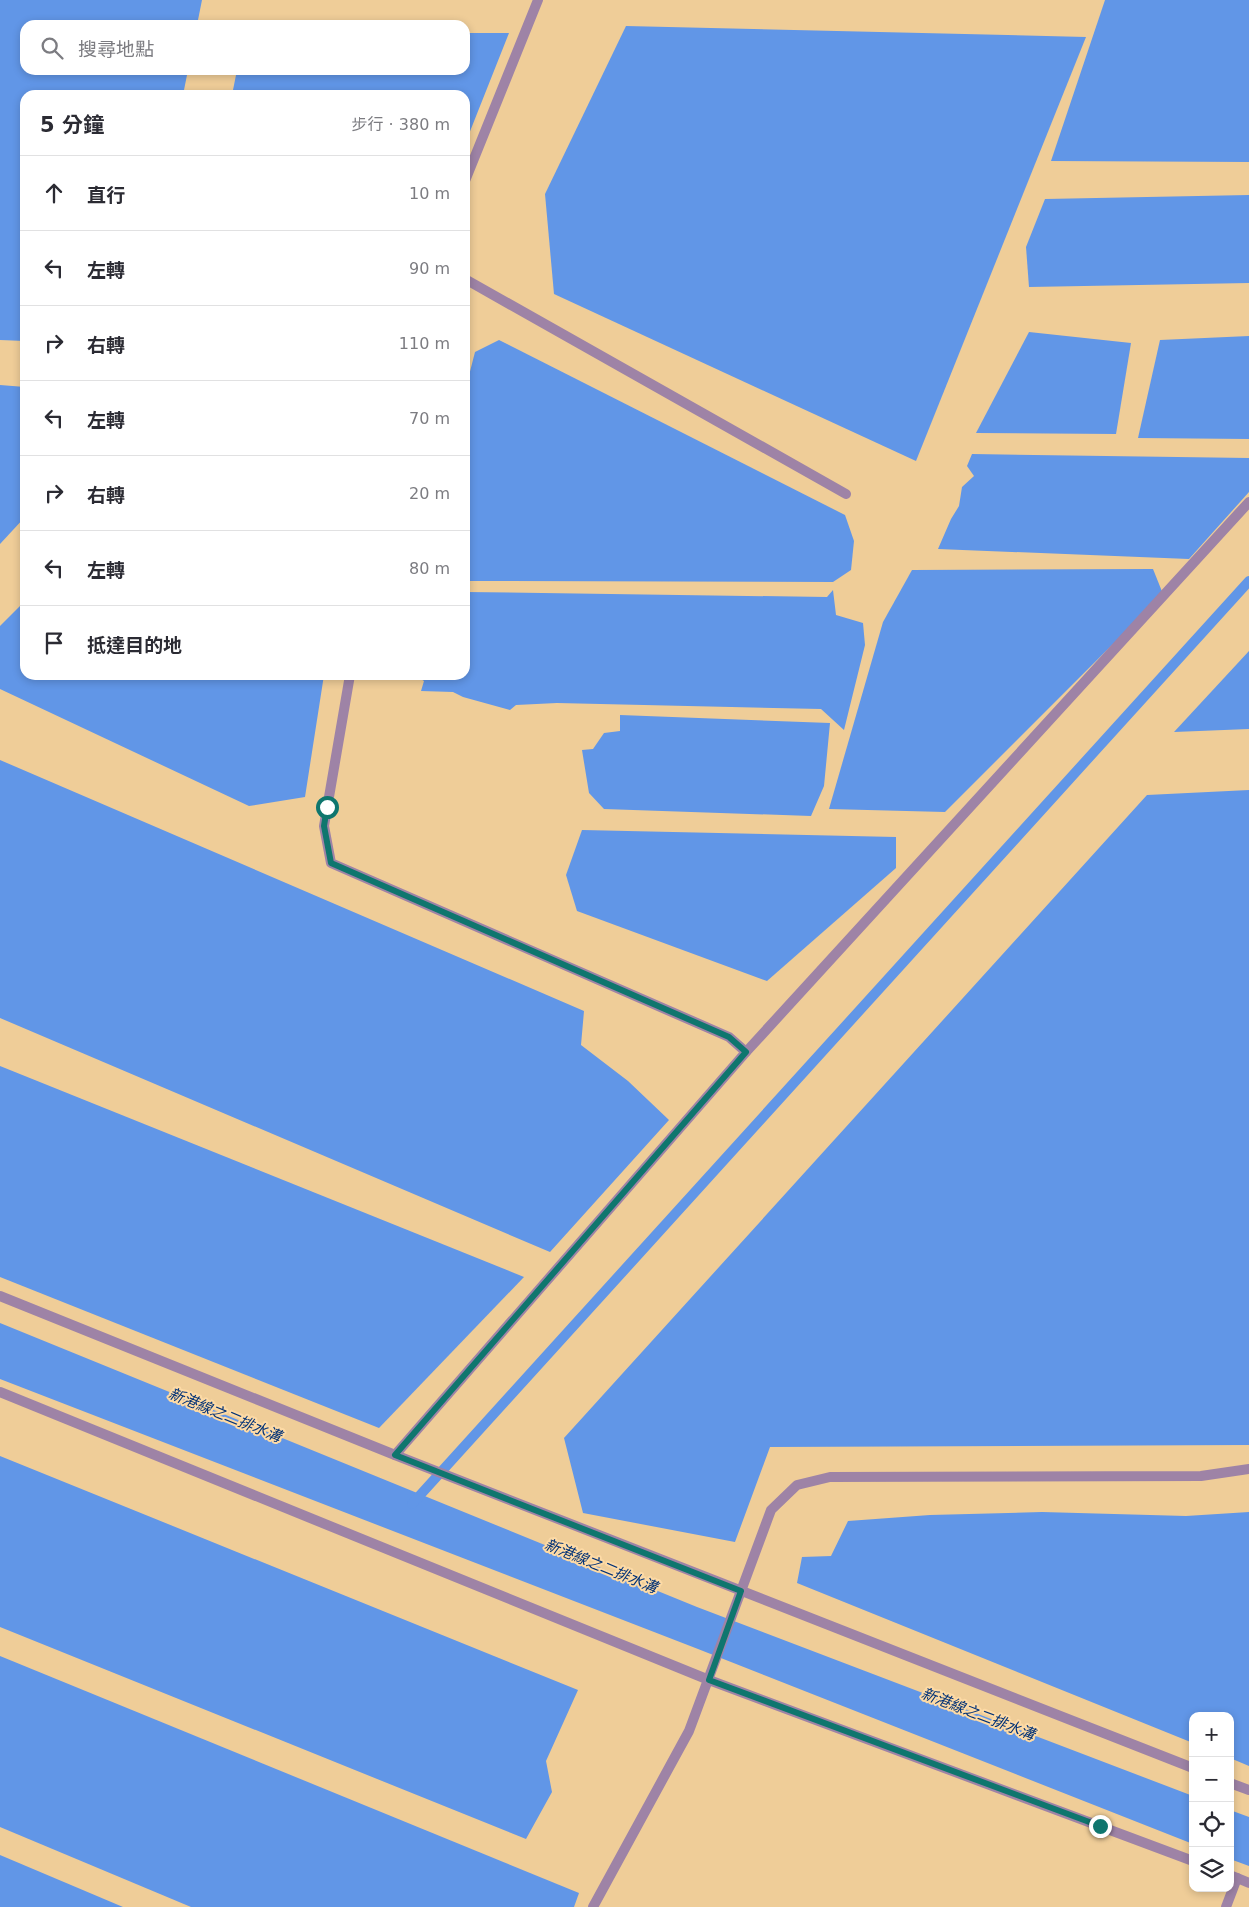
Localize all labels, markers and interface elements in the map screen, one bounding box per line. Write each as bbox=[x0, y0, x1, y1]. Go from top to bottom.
search box bbox=[20, 20, 470, 75]
icon: search bbox=[38, 34, 66, 62]
text: 搜尋地點 bbox=[78, 38, 154, 60]
text: 5 分鐘 bbox=[40, 113, 104, 137]
text: 步行 · 380 m bbox=[352, 115, 450, 134]
icon: ahead bbox=[40, 179, 68, 207]
text: 直行 bbox=[87, 184, 125, 206]
text: 10 m bbox=[409, 184, 450, 203]
icon: left bbox=[40, 254, 68, 282]
text: 左轉 bbox=[87, 259, 125, 281]
text: 90 m bbox=[409, 259, 450, 278]
icon: right bbox=[40, 329, 68, 357]
text: 右轉 bbox=[87, 334, 125, 356]
text: 110 m bbox=[399, 334, 450, 353]
icon: left bbox=[40, 404, 68, 432]
text: 左轉 bbox=[87, 409, 125, 431]
text: 70 m bbox=[409, 409, 450, 428]
icon: right bbox=[40, 479, 68, 507]
text: 右轉 bbox=[87, 484, 125, 506]
text: 20 m bbox=[409, 484, 450, 503]
icon: left bbox=[40, 554, 68, 582]
text: 左轉 bbox=[87, 559, 125, 581]
text: 80 m bbox=[409, 559, 450, 578]
icon: arrive bbox=[40, 629, 68, 657]
text: 抵達目的地 bbox=[87, 634, 182, 656]
route start bbox=[316, 796, 339, 819]
water label: 新港線之二排水溝 bbox=[166, 1384, 286, 1447]
water label: 新港線之二排水溝 bbox=[542, 1535, 662, 1598]
water label: 新港線之二排水溝 bbox=[919, 1684, 1039, 1745]
map controls bbox=[1189, 1712, 1234, 1892]
button: + bbox=[1189, 1712, 1234, 1757]
button: − bbox=[1189, 1757, 1234, 1802]
button: locate bbox=[1189, 1802, 1234, 1847]
route end bbox=[1089, 1815, 1112, 1838]
button: layers bbox=[1189, 1847, 1234, 1892]

